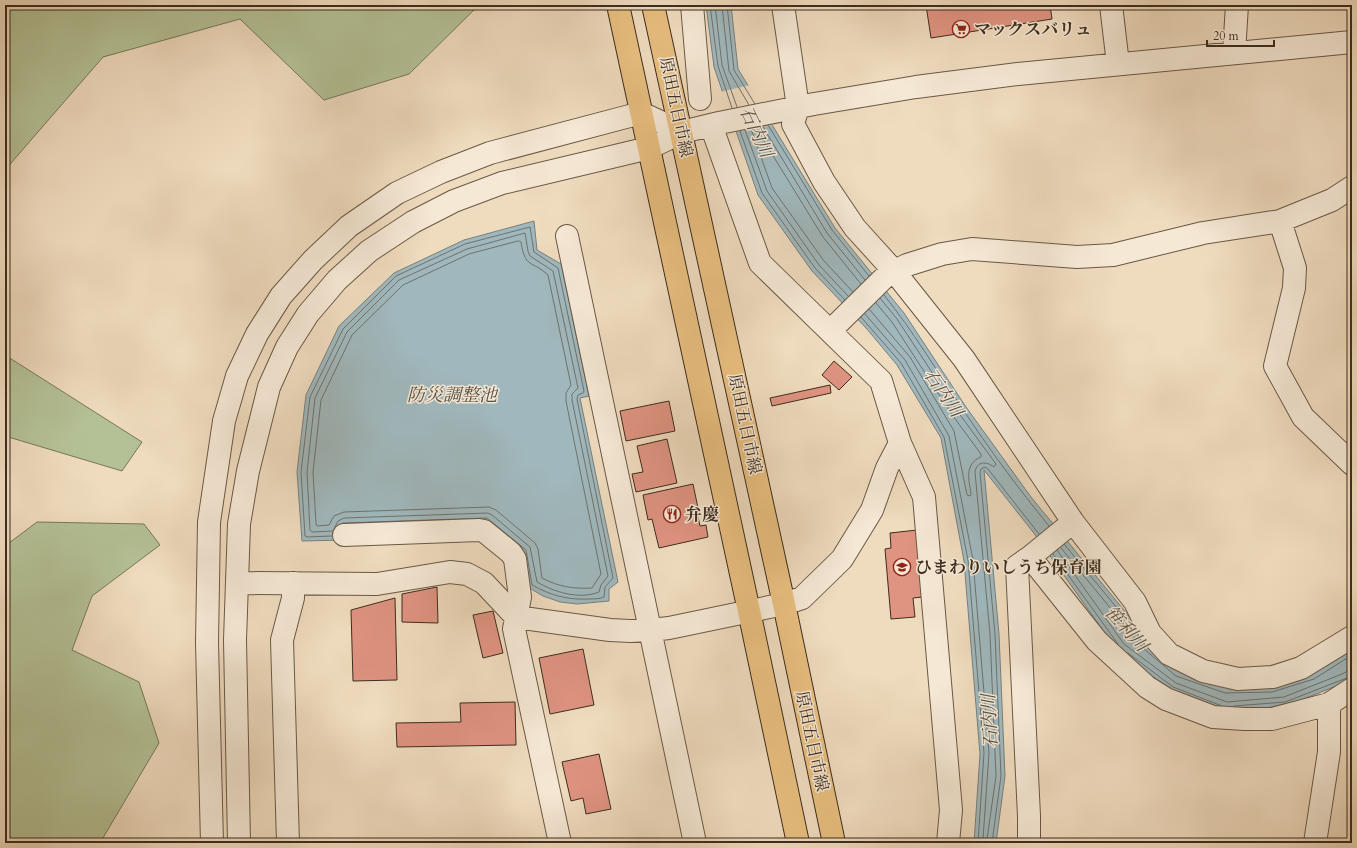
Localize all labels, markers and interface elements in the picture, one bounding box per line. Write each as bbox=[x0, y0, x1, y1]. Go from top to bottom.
place label: マックスバリュ bbox=[974, 18, 1092, 41]
supermarket icon: マックスバリュ bbox=[951, 19, 971, 39]
scale bar bbox=[1207, 22, 1274, 48]
text: 20 m bbox=[1213, 28, 1240, 44]
street label: 原田五日市線 bbox=[654, 55, 698, 159]
water label: 石内川 bbox=[733, 102, 780, 164]
water label: 石内川 bbox=[918, 364, 970, 424]
street label: 原田五日市線 bbox=[723, 372, 767, 476]
water label: 防災調整池 bbox=[407, 383, 499, 408]
place label: 弁慶 bbox=[685, 503, 719, 526]
restaurant icon: 弁慶 bbox=[662, 504, 682, 524]
place label: ひまわりいしうち保育園 bbox=[915, 556, 1102, 579]
school or university icon: ひまわりいしうち保育園 bbox=[892, 557, 912, 577]
water label: 笹利川 bbox=[1099, 601, 1155, 659]
street label: 原田五日市線 bbox=[790, 689, 834, 793]
water label: 石内川 bbox=[976, 691, 1004, 749]

